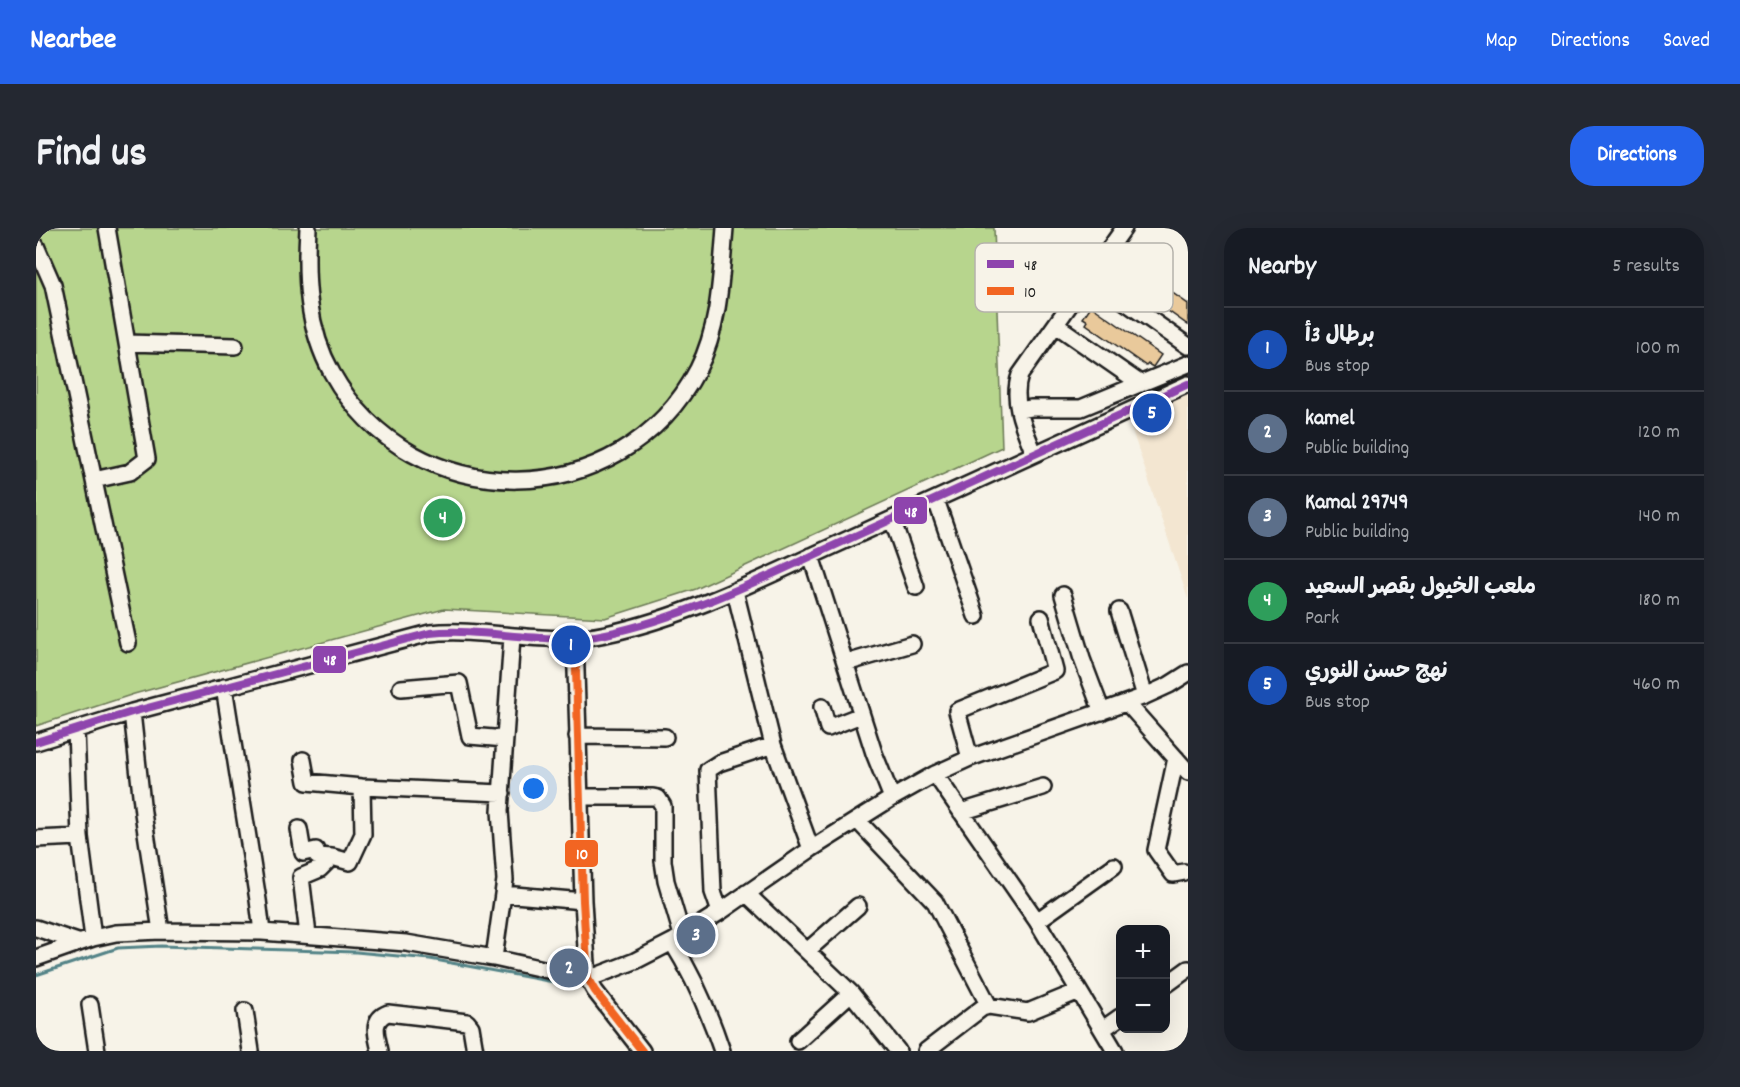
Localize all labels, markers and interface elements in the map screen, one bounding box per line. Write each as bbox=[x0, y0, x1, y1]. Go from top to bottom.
text: Nearbee bbox=[30, 22, 116, 62]
text: Map bbox=[1486, 27, 1517, 57]
text: Directions bbox=[1550, 27, 1630, 57]
text: Saved bbox=[1663, 27, 1710, 57]
text: Find us bbox=[36, 126, 147, 186]
button: Directions bbox=[1570, 126, 1704, 186]
legend bbox=[975, 243, 1173, 312]
text: Nearby bbox=[1248, 249, 1316, 286]
text: 5 results bbox=[1612, 253, 1680, 281]
text: 48 bbox=[1024, 255, 1037, 278]
text: 10 bbox=[1024, 282, 1036, 305]
text: برطال 3أ bbox=[1305, 321, 1375, 352]
text: 1 bbox=[1265, 335, 1270, 363]
text: 100 m bbox=[1636, 335, 1680, 363]
text: Bus stop bbox=[1305, 353, 1370, 381]
pin: 5 bbox=[1132, 390, 1172, 435]
text: kamel bbox=[1305, 404, 1354, 435]
text: 2 bbox=[1263, 419, 1272, 447]
text: 120 m bbox=[1638, 419, 1680, 447]
text: Public building bbox=[1305, 435, 1409, 463]
text: Kamal 29749 bbox=[1305, 488, 1409, 519]
pin: 4 bbox=[424, 496, 462, 540]
line badge: 48 bbox=[893, 496, 928, 525]
text: 48 bbox=[904, 502, 918, 525]
text: 3 bbox=[1263, 503, 1272, 531]
text: 140 m bbox=[1638, 503, 1680, 531]
text: Public building bbox=[1305, 519, 1409, 547]
text: ملعب الخيول بقصر السعيد bbox=[1305, 573, 1536, 604]
text: 4 bbox=[1263, 587, 1272, 615]
text: 180 m bbox=[1638, 587, 1680, 615]
text: Park bbox=[1305, 605, 1339, 633]
pin: 1 bbox=[552, 622, 590, 668]
line badge: 48 bbox=[312, 645, 347, 674]
text: 48 bbox=[323, 650, 337, 673]
text: نهج حسن النوري bbox=[1305, 657, 1448, 688]
text: 5 bbox=[1263, 671, 1272, 699]
text: 460 m bbox=[1633, 671, 1680, 699]
text: Bus stop bbox=[1305, 689, 1370, 717]
your location bbox=[519, 774, 548, 803]
line badge: 10 bbox=[564, 839, 599, 868]
text: 10 bbox=[576, 844, 588, 867]
pin: 3 bbox=[676, 912, 716, 958]
map controls bbox=[1116, 925, 1170, 1033]
button: + bbox=[1116, 925, 1170, 979]
pin: 2 bbox=[550, 946, 588, 990]
button: − bbox=[1116, 979, 1170, 1033]

